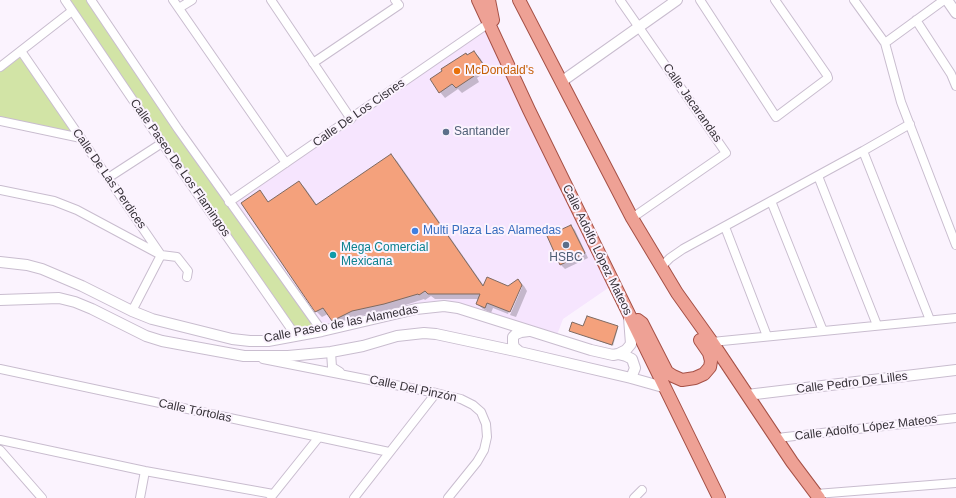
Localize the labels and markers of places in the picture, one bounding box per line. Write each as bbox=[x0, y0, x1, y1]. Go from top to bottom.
place label: McDondald's bbox=[465, 64, 534, 78]
marker: McDondald's bbox=[452, 66, 462, 76]
place label: Santander bbox=[454, 125, 509, 139]
marker: Santander bbox=[441, 127, 451, 137]
place label: Multi Plaza Las Alamedas bbox=[423, 224, 561, 238]
marker: Multi Plaza Las Alamedas bbox=[410, 226, 420, 236]
marker: HSBC bbox=[561, 240, 571, 250]
place label: Mega Comercial Mexicana bbox=[341, 241, 428, 269]
marker: Mega Comercial Mexicana bbox=[328, 250, 338, 260]
place label: HSBC bbox=[549, 251, 583, 265]

